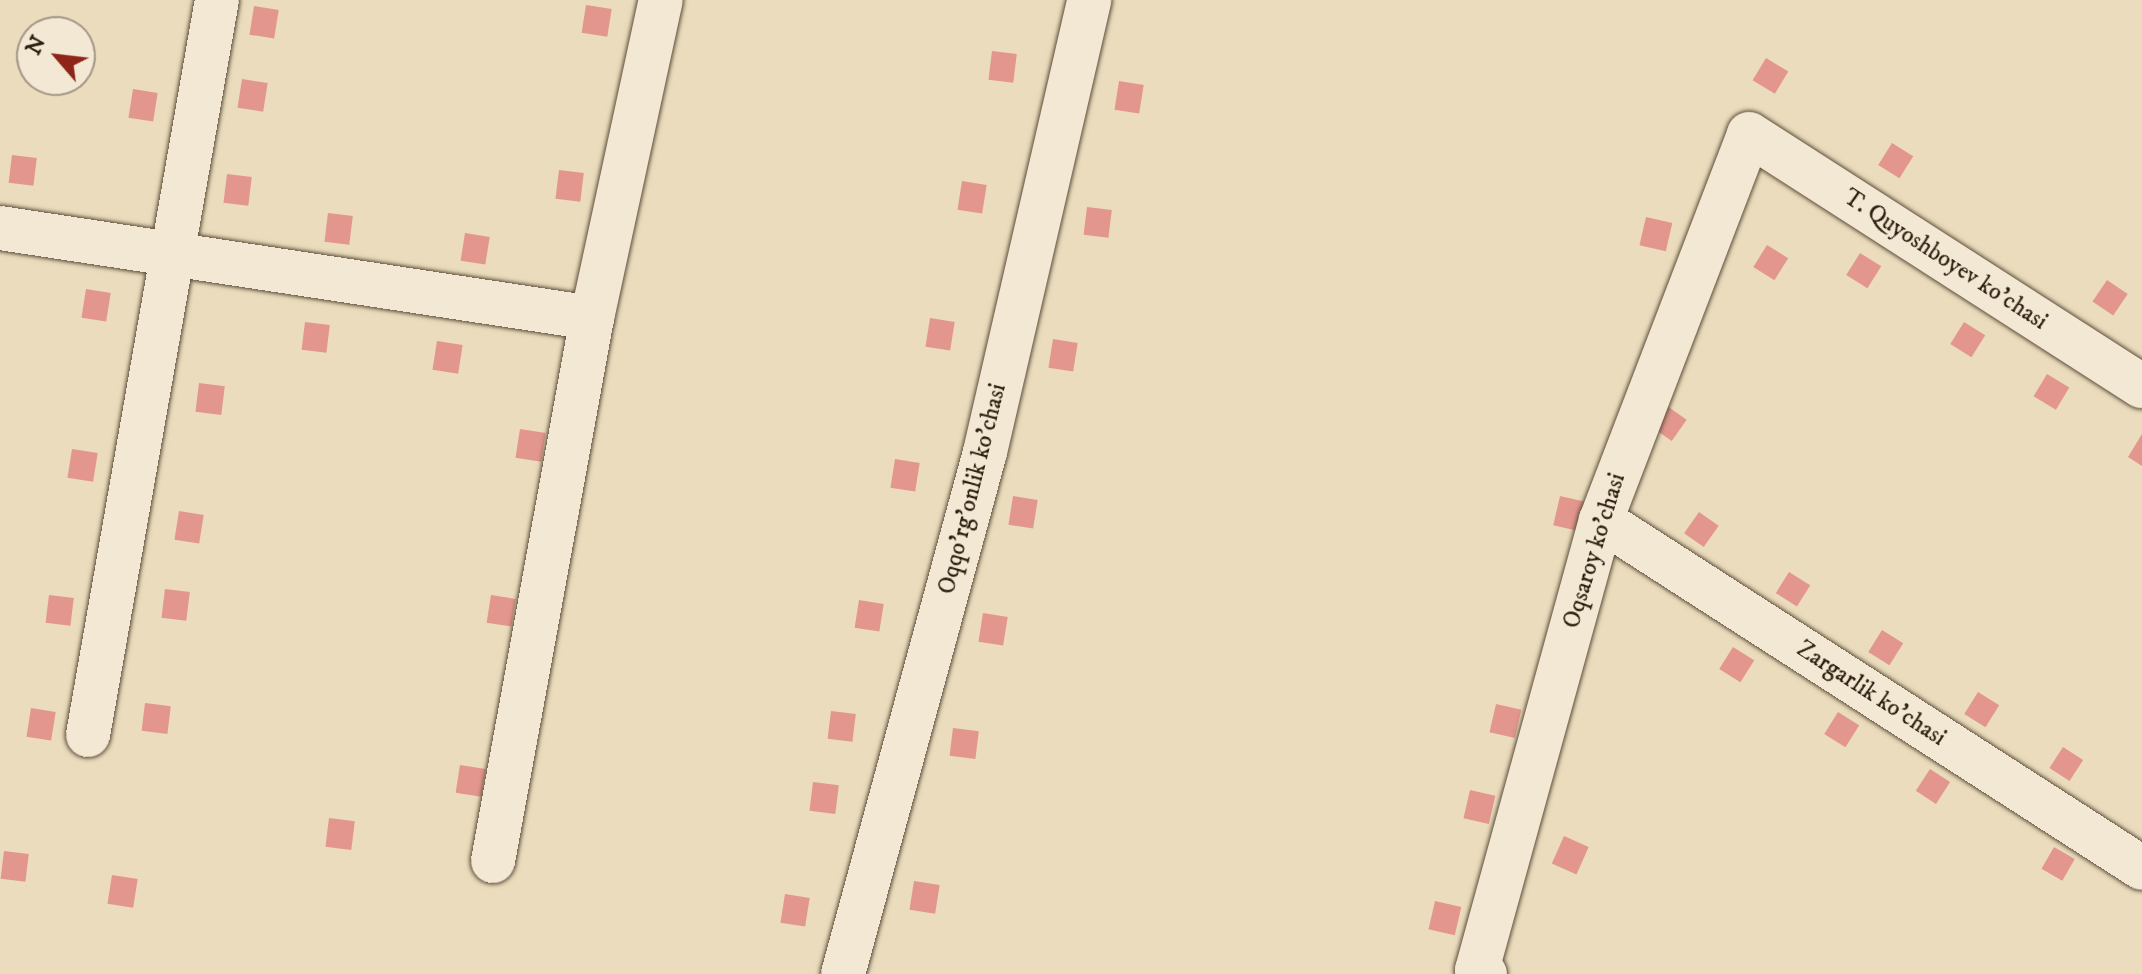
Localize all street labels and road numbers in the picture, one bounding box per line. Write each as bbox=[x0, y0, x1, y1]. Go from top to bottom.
street label: T. Quyoshboyev ko'chasi bbox=[1838, 183, 2052, 337]
street label: Oqqo'rg'onlik ko'chasi bbox=[933, 381, 1013, 597]
street label: Oqsaroy ko'chasi bbox=[1558, 470, 1632, 632]
street label: Zargarlik ko'chasi bbox=[1791, 635, 1951, 753]

